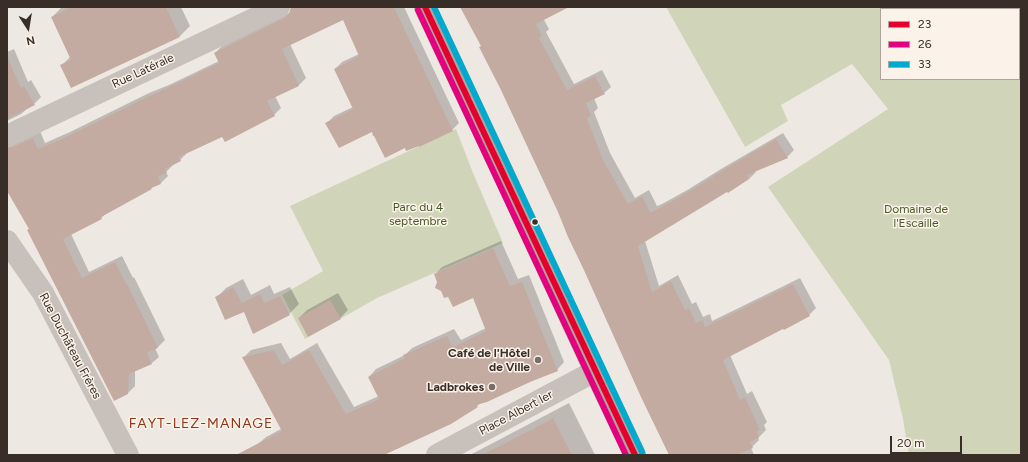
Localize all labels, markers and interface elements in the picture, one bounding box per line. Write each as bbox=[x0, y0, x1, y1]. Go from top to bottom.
north arrow bbox=[8, 8, 48, 48]
legend bbox=[880, 8, 1020, 80]
text: 23 bbox=[918, 17, 931, 31]
text: N bbox=[25, 33, 36, 47]
text: 26 bbox=[918, 37, 932, 51]
street label: Rue Latérale bbox=[110, 50, 176, 92]
text: 33 bbox=[918, 57, 931, 71]
park label: Parc du 4 septembre bbox=[389, 200, 447, 228]
park label: Domaine de l'Escaille bbox=[884, 202, 948, 230]
unlabelled marker bbox=[530, 217, 540, 227]
street label: Rue Duchâteau Frères bbox=[36, 291, 104, 401]
place label: Café de l'Hôtel de Ville bbox=[448, 346, 530, 374]
marker: Café de l'Hôtel de Ville bbox=[533, 355, 543, 365]
place label: Ladbrokes bbox=[427, 380, 484, 394]
marker: Ladbrokes bbox=[487, 382, 497, 392]
street label: Place Albert Ier bbox=[477, 388, 555, 438]
district label: FAYT-LEZ-MANAGE bbox=[129, 416, 273, 432]
scale bar bbox=[892, 428, 964, 454]
text: 20 m bbox=[897, 436, 925, 450]

